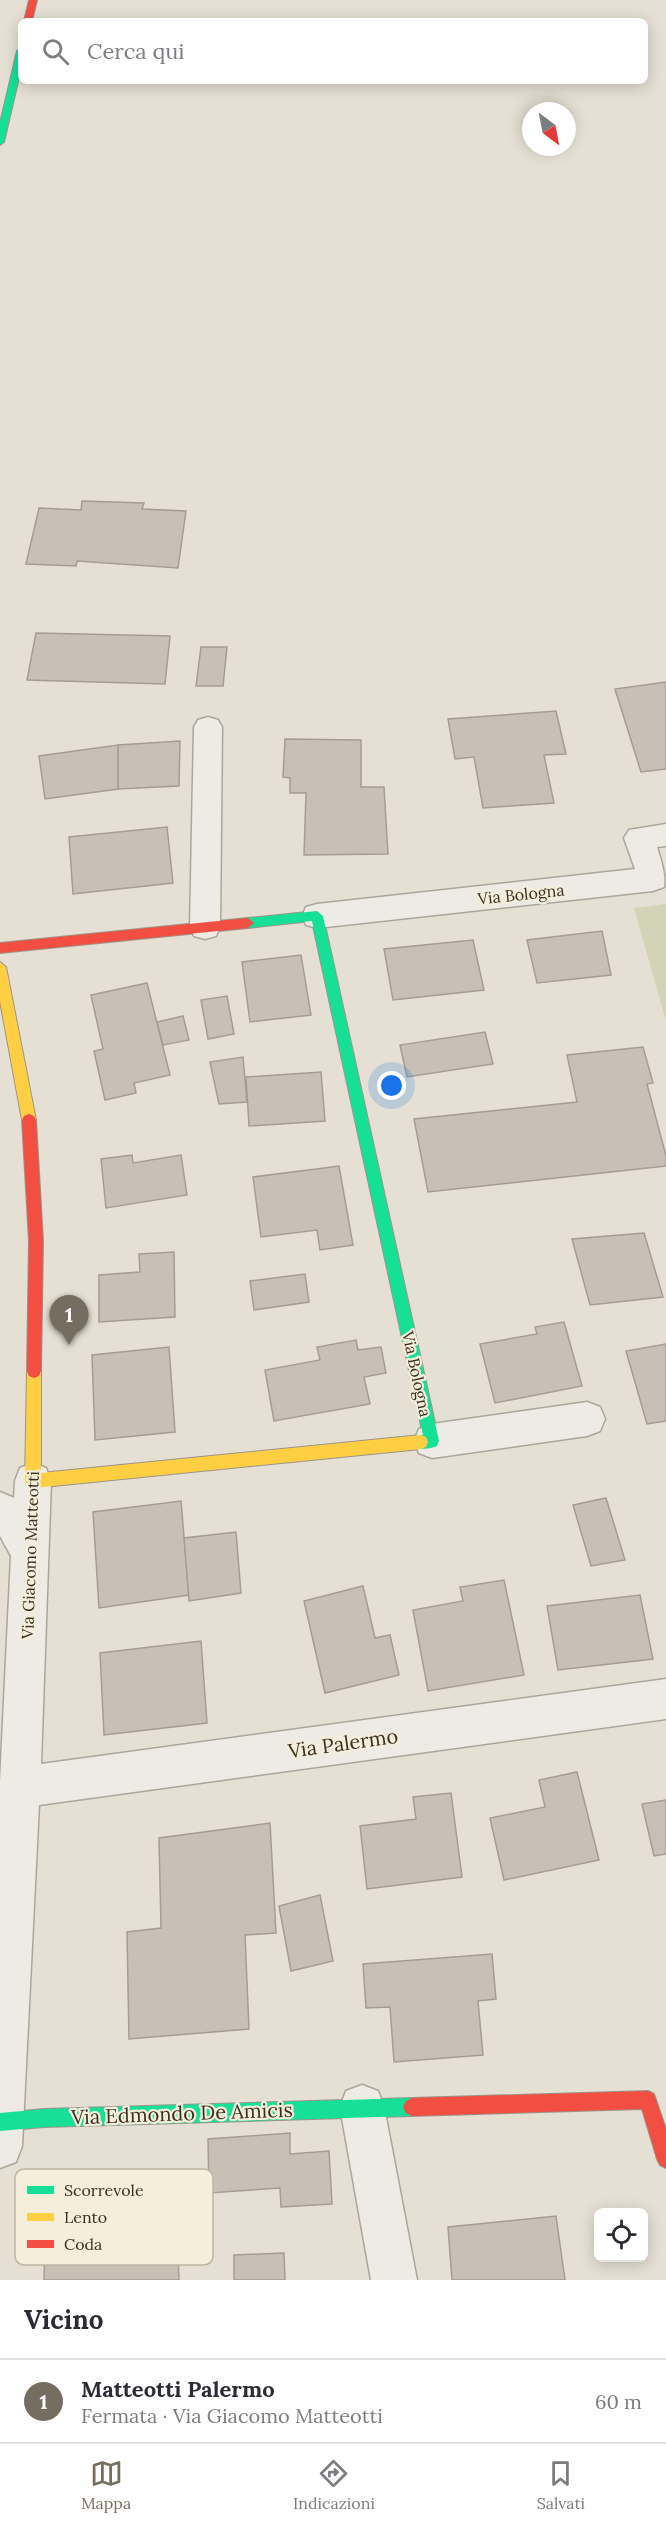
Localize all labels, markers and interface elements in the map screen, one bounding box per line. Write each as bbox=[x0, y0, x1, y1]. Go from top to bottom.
search box bbox=[18, 18, 648, 84]
icon: search bbox=[39, 35, 72, 68]
text: Cerca qui bbox=[87, 37, 184, 65]
north arrow bbox=[522, 102, 576, 156]
street label: Via Bologna bbox=[476, 880, 565, 909]
your location bbox=[377, 1071, 406, 1100]
pin: 1 bbox=[50, 1296, 88, 1345]
street label: Via Bologna bbox=[398, 1328, 436, 1419]
street label: Via Giacomo Matteotti bbox=[17, 1471, 43, 1640]
street label: Via Palermo bbox=[285, 1723, 400, 1763]
street label: Via Edmondo De Amicis bbox=[70, 2097, 293, 2129]
legend bbox=[15, 2169, 213, 2265]
text: Scorrevole bbox=[64, 2180, 144, 2200]
text: Lento bbox=[64, 2207, 107, 2227]
map controls bbox=[594, 2208, 648, 2262]
button: locate bbox=[594, 2208, 648, 2262]
text: Coda bbox=[64, 2234, 102, 2254]
text: Vicino bbox=[24, 2303, 104, 2336]
text: Matteotti Palermo bbox=[81, 2375, 275, 2403]
text: 1 bbox=[39, 2389, 48, 2414]
text: 60 m bbox=[595, 2389, 642, 2414]
text: Fermata · Via Giacomo Matteotti bbox=[81, 2403, 383, 2428]
tab: Mappa bbox=[81, 2457, 131, 2513]
tab: Indicazioni bbox=[293, 2457, 375, 2513]
tab: Salvati bbox=[537, 2457, 585, 2513]

